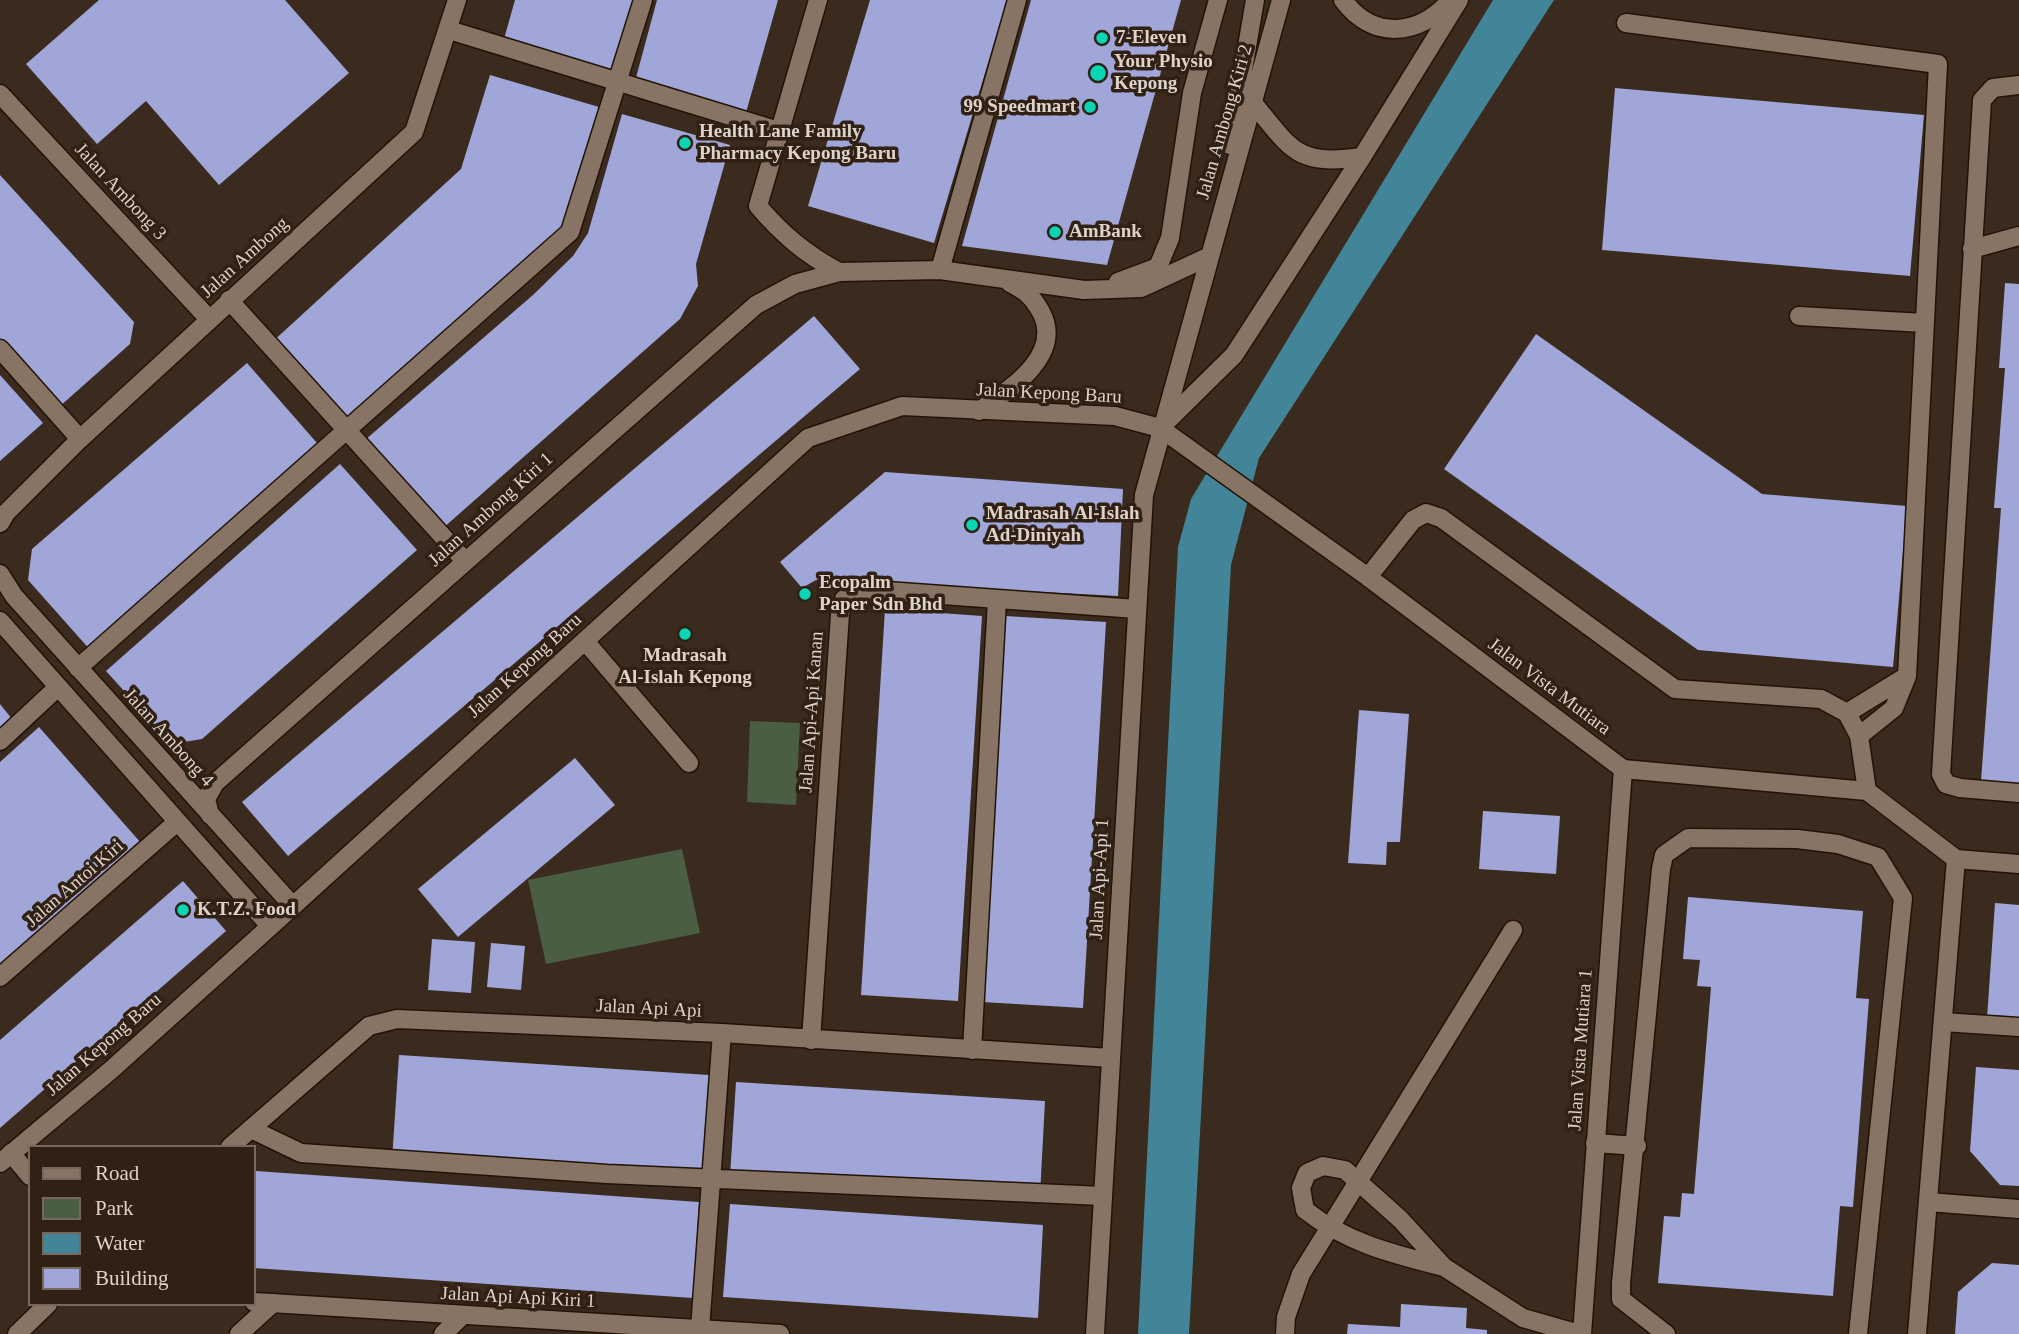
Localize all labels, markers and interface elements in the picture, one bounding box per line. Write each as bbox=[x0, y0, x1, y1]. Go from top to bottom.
place label: 7-Eleven bbox=[1116, 27, 1187, 49]
marker: 7-Eleven bbox=[1094, 30, 1110, 46]
street label: Jalan Ambong Kiri 2 bbox=[1192, 42, 1258, 202]
place label: Your Physio Kepong bbox=[1114, 51, 1213, 95]
marker: Your Physio Kepong bbox=[1088, 63, 1108, 83]
place label: 99 Speedmart bbox=[964, 96, 1076, 118]
marker: 99 Speedmart bbox=[1082, 99, 1098, 115]
place label: Health Lane Family Pharmacy Kepong Baru bbox=[699, 121, 896, 165]
marker: Health Lane Family Pharmacy Kepong Baru bbox=[677, 135, 693, 151]
street label: Jalan Ambong 3 bbox=[69, 139, 171, 245]
street label: Jalan Ambong bbox=[196, 213, 294, 303]
place label: AmBank bbox=[1069, 221, 1142, 243]
marker: AmBank bbox=[1047, 224, 1063, 240]
street label: Jalan Kepong Baru bbox=[976, 379, 1122, 409]
street label: Jalan Ambong Kiri 1 bbox=[424, 448, 558, 572]
place label: Madrasah Al-Islah Ad-Diniyah bbox=[986, 503, 1140, 547]
marker: Madrasah Al-Islah Ad-Diniyah bbox=[964, 517, 980, 533]
place label: Ecopalm Paper Sdn Bhd bbox=[819, 572, 943, 616]
marker: Ecopalm Paper Sdn Bhd bbox=[797, 586, 813, 602]
street label: Jalan Kepong Baru bbox=[463, 609, 587, 723]
marker: Madrasah Al-Islah Kepong bbox=[677, 626, 693, 642]
street label: Jalan Api-Api Kanan bbox=[795, 631, 829, 793]
street label: Jalan Vista Mutiara bbox=[1483, 633, 1615, 741]
place label: Madrasah Al-Islah Kepong bbox=[618, 645, 752, 689]
street label: Jalan Ambong 4 bbox=[118, 684, 218, 792]
street label: Jalan Api-Api 1 bbox=[1085, 818, 1115, 940]
street label: Jalan Antoi Kiri bbox=[21, 835, 129, 933]
place label: K.T.Z. Food bbox=[197, 899, 296, 921]
marker: K.T.Z. Food bbox=[175, 902, 191, 918]
street label: Jalan Vista Mutiara 1 bbox=[1564, 968, 1598, 1132]
street label: Jalan Kepong Baru bbox=[42, 989, 166, 1101]
street label: Jalan Api Api bbox=[596, 995, 702, 1023]
legend bbox=[28, 1145, 256, 1306]
text: Road bbox=[95, 1161, 139, 1185]
text: Park bbox=[95, 1196, 134, 1220]
text: Water bbox=[95, 1231, 145, 1255]
text: Building bbox=[95, 1266, 169, 1290]
street label: Jalan Api Api Kiri 1 bbox=[440, 1283, 596, 1313]

